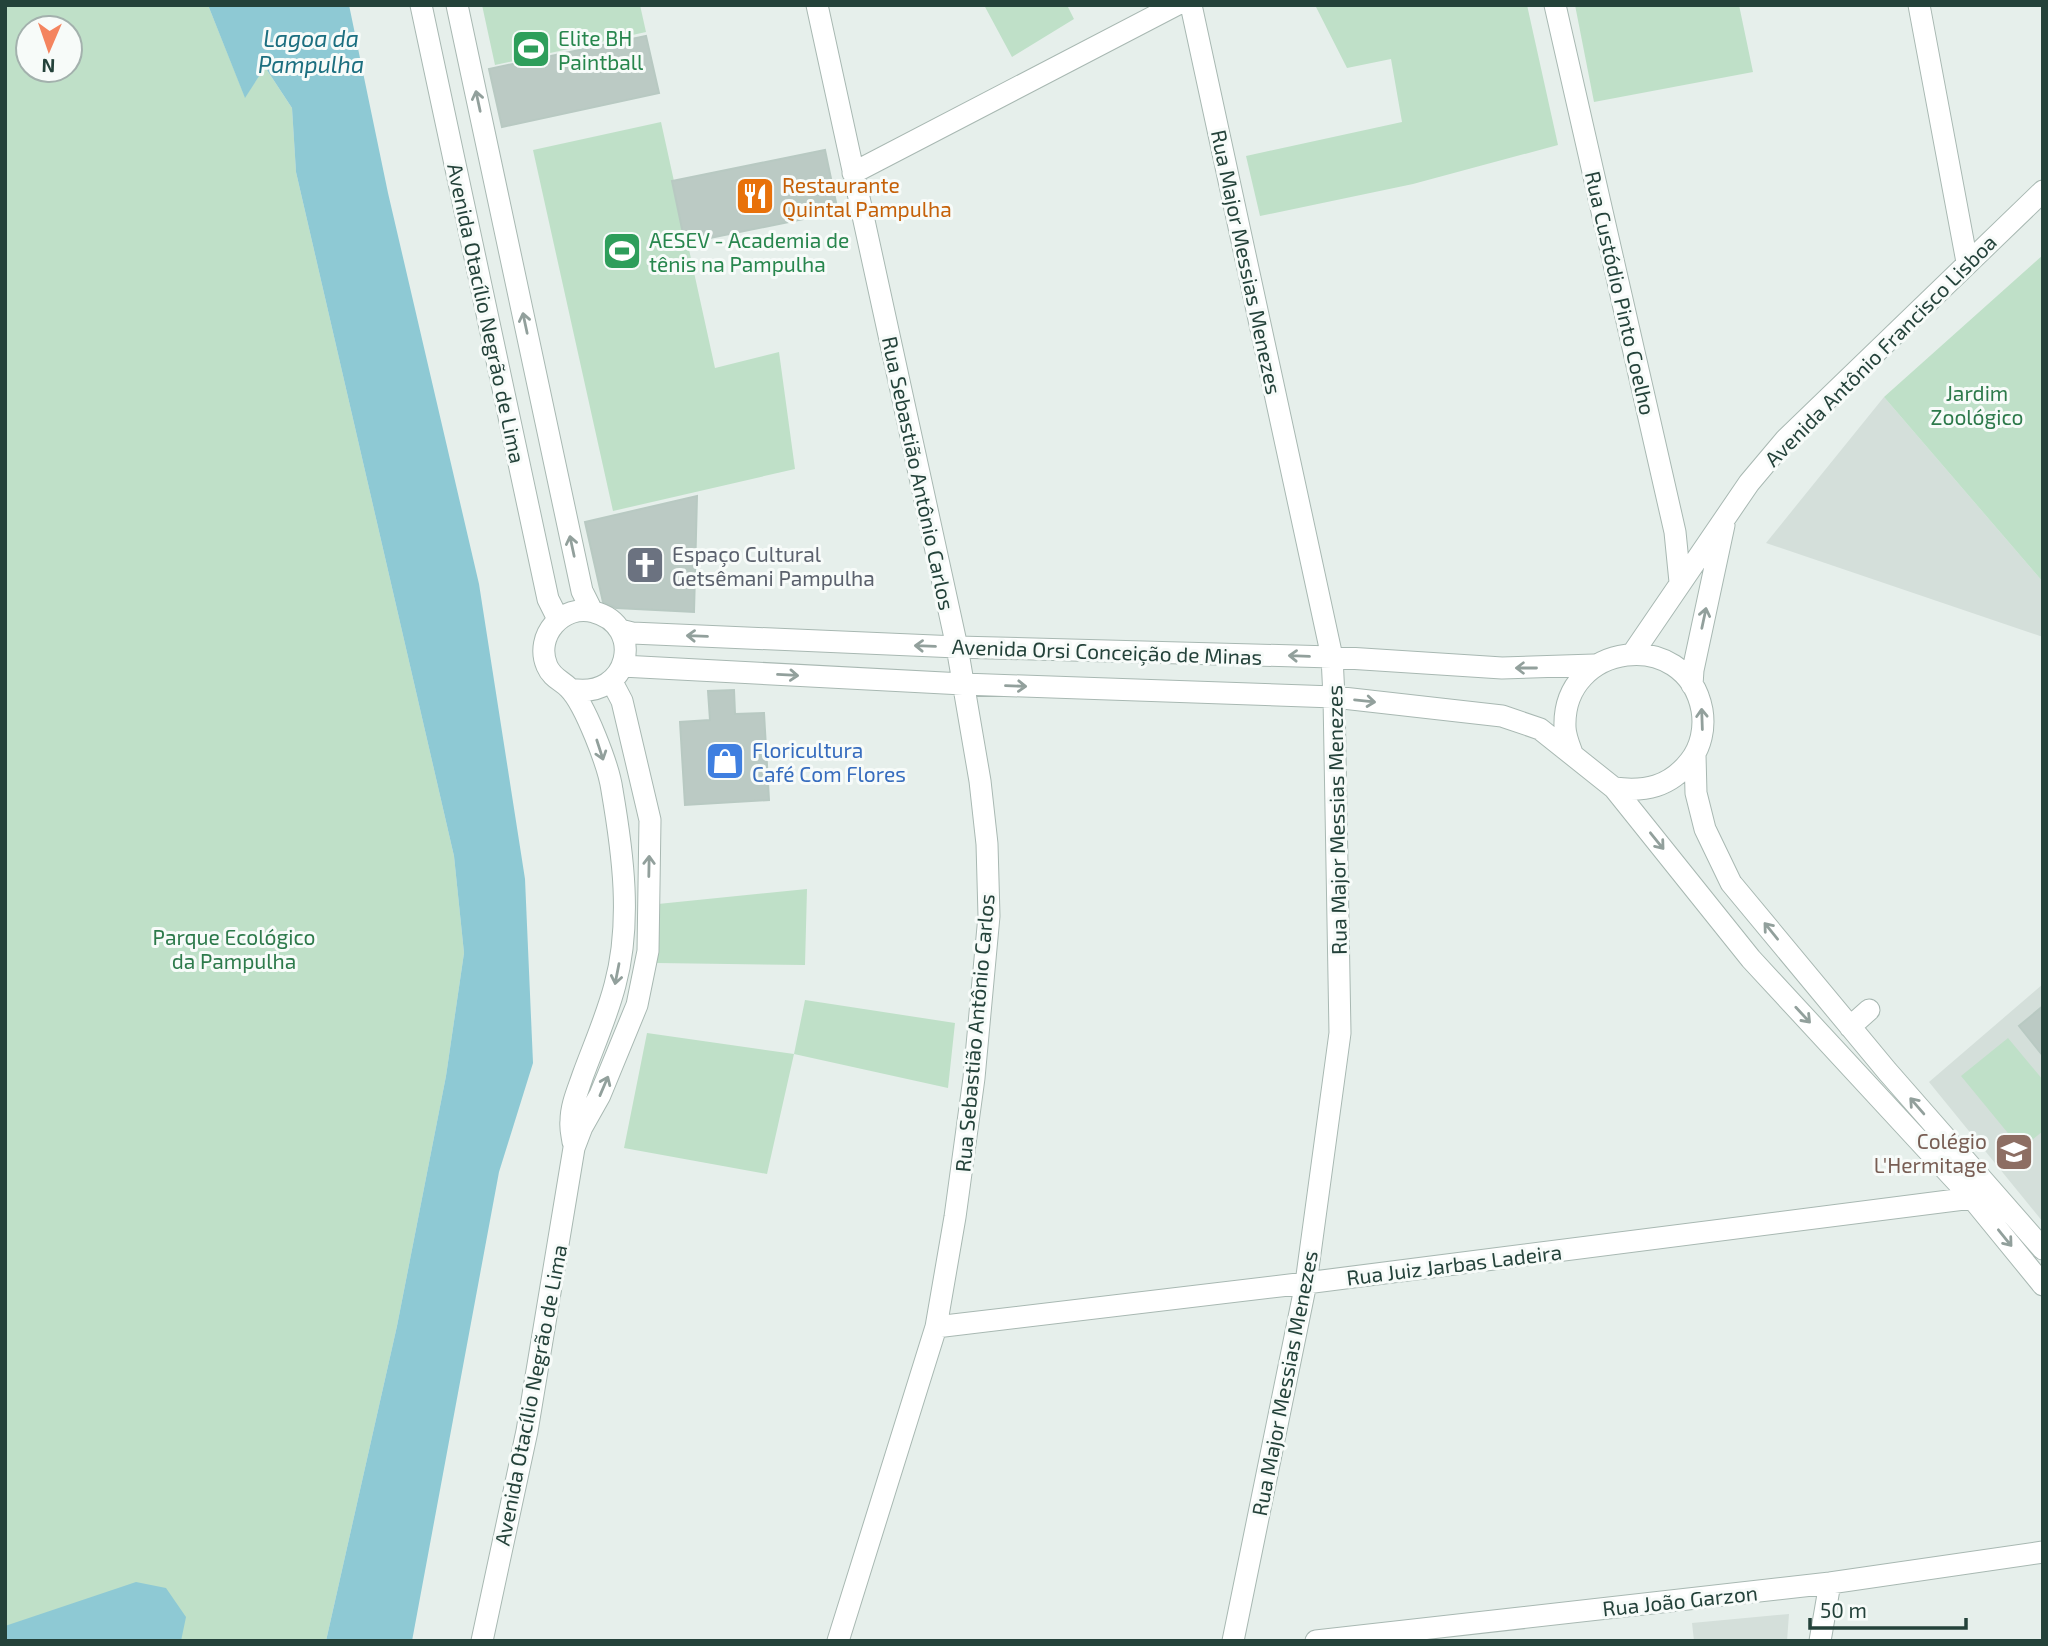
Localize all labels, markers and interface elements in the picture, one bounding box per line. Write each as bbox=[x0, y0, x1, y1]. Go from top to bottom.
north arrow bbox=[14, 14, 84, 84]
water label: Lagoa da Pampulha bbox=[258, 24, 364, 78]
place label: Elite BH Paintball bbox=[558, 25, 644, 74]
sports icon: Elite BH Paintball bbox=[510, 28, 552, 70]
text: N bbox=[41, 55, 56, 78]
one-way arrow bbox=[470, 90, 484, 113]
street label: Rua Major Messias Menezes bbox=[1206, 127, 1287, 397]
street label: Avenida Otacílio Negrão de Lima bbox=[443, 161, 531, 465]
street label: Rua Custódio Pinto Coelho bbox=[1581, 169, 1661, 417]
place label: Restaurante Quintal Pampulha bbox=[782, 172, 952, 222]
restaurant icon: Restaurante Quintal Pampulha bbox=[734, 175, 776, 217]
place label: AESEV - Academia de tênis na Pampulha bbox=[649, 227, 849, 276]
street label: Avenida Antônio Francisco Lisboa bbox=[1759, 229, 2001, 471]
sports icon: AESEV - Academia de tênis na Pampulha bbox=[601, 230, 643, 272]
one-way arrow bbox=[517, 312, 531, 335]
street label: Rua Sebastião Antônio Carlos bbox=[878, 334, 960, 612]
park label: Jardim Zoológico bbox=[1931, 380, 2023, 429]
one-way arrow bbox=[565, 535, 579, 558]
place label: Espaço Cultural Getsêmani Pampulha bbox=[672, 541, 875, 590]
church icon: Espaço Cultural Getsêmani Pampulha bbox=[624, 544, 666, 586]
one-way arrow bbox=[1698, 607, 1712, 630]
one-way arrow bbox=[686, 630, 709, 643]
street label: Avenida Orsi Conceição de Minas bbox=[951, 633, 1263, 671]
one-way arrow bbox=[914, 639, 937, 652]
one-way arrow bbox=[1288, 650, 1311, 663]
one-way arrow bbox=[1515, 661, 1538, 675]
one-way arrow bbox=[777, 669, 799, 682]
one-way arrow bbox=[1004, 680, 1027, 693]
street label: Rua Major Messias Menezes bbox=[1321, 685, 1352, 955]
one-way arrow bbox=[1353, 694, 1376, 707]
one-way arrow bbox=[1695, 708, 1708, 731]
place label: Floricultura Café Com Flores bbox=[752, 737, 906, 786]
one-way arrow bbox=[594, 739, 607, 761]
shop icon: Floricultura Café Com Flores bbox=[704, 740, 746, 782]
one-way arrow bbox=[1650, 831, 1665, 849]
one-way arrow bbox=[642, 855, 656, 878]
street label: Rua Sebastião Antônio Carlos bbox=[949, 893, 999, 1173]
one-way arrow bbox=[1763, 922, 1779, 940]
park label: Parque Ecológico da Pampulha bbox=[153, 924, 315, 973]
one-way arrow bbox=[610, 962, 623, 985]
one-way arrow bbox=[1795, 1006, 1812, 1023]
one-way arrow bbox=[598, 1076, 611, 1098]
one-way arrow bbox=[1909, 1097, 1925, 1115]
place label: Colégio L'Hermitage bbox=[1874, 1128, 1987, 1177]
school or university icon: Colégio L'Hermitage bbox=[1993, 1131, 2035, 1173]
one-way arrow bbox=[1997, 1229, 2013, 1247]
street label: Rua Juiz Jarbas Ladeira bbox=[1345, 1238, 1563, 1290]
street label: Avenida Otacílio Negrão de Lima bbox=[489, 1242, 571, 1548]
street label: Rua Major Messias Menezes bbox=[1246, 1248, 1323, 1518]
street label: Rua João Garzon bbox=[1601, 1579, 1759, 1621]
scale bar bbox=[1810, 1586, 1966, 1630]
text: 50 m bbox=[1820, 1597, 1867, 1622]

